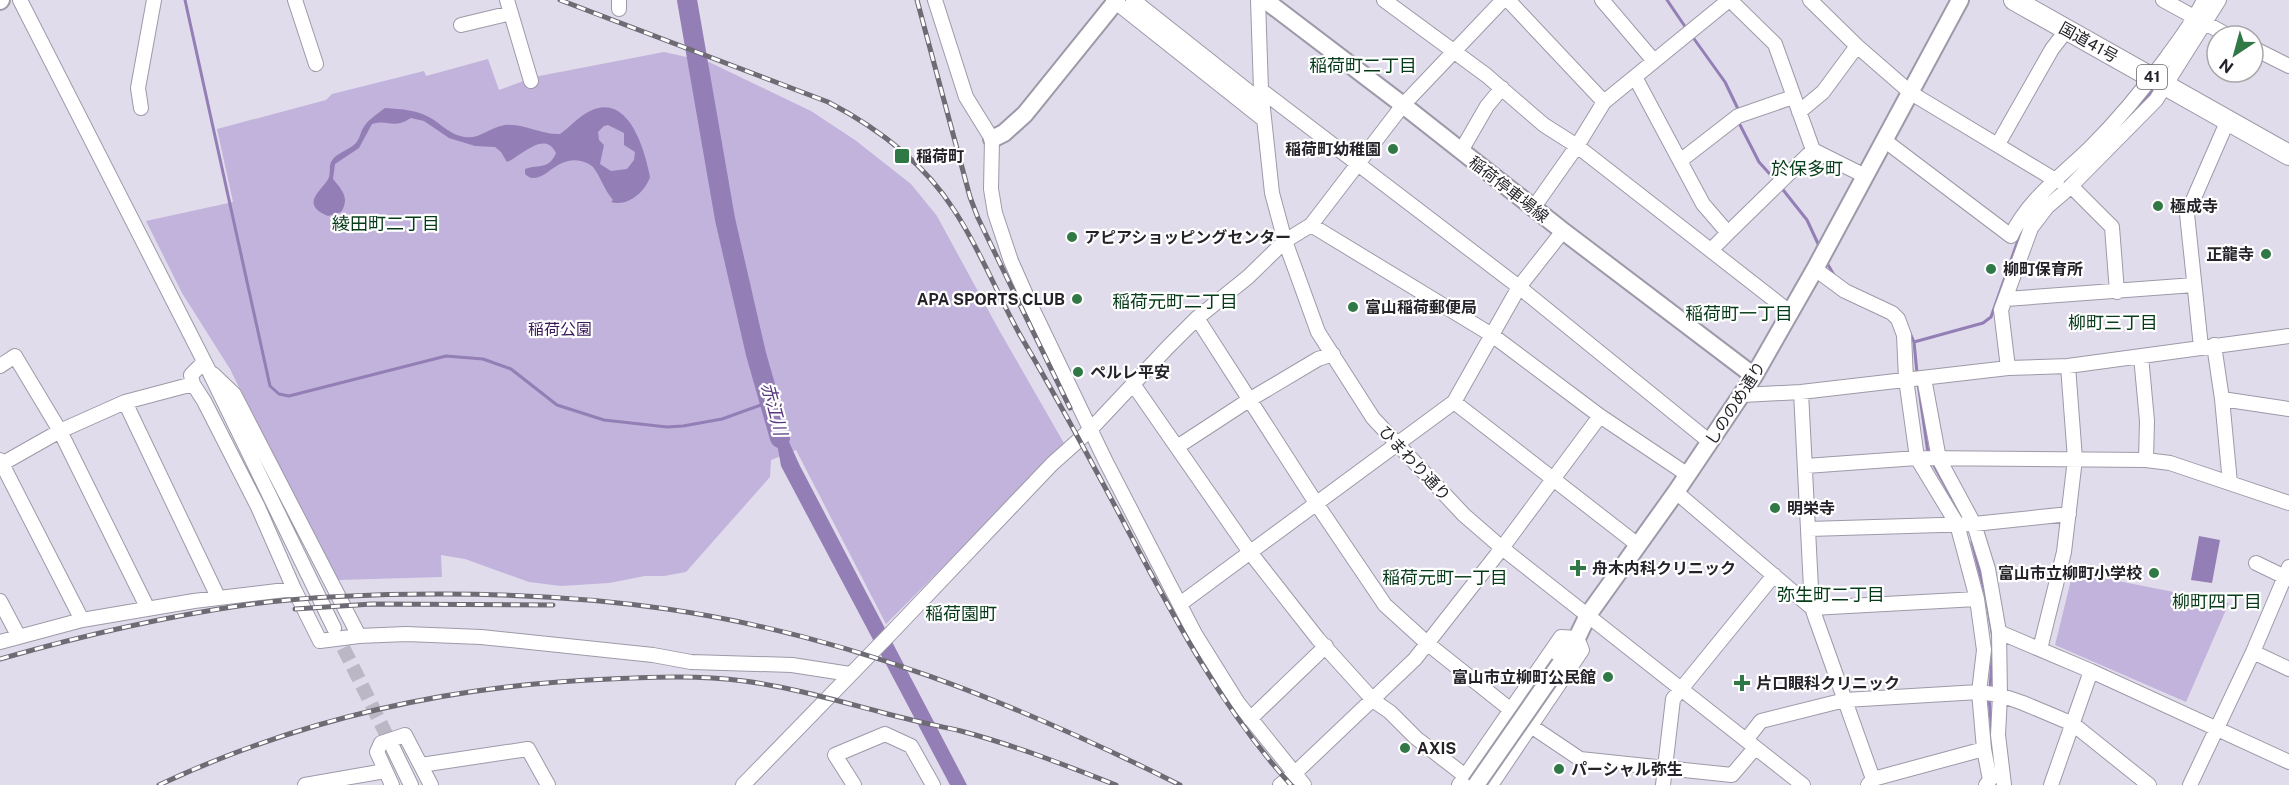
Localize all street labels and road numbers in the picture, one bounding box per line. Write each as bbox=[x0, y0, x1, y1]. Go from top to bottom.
street label: 国道41号 bbox=[2056, 18, 2122, 66]
road number: 41 bbox=[2137, 65, 2167, 89]
street label: 稲荷停車場線 bbox=[1465, 152, 1552, 226]
street label: しののめ通り bbox=[1701, 358, 1770, 449]
street label: ひまわり通り bbox=[1375, 422, 1454, 505]

